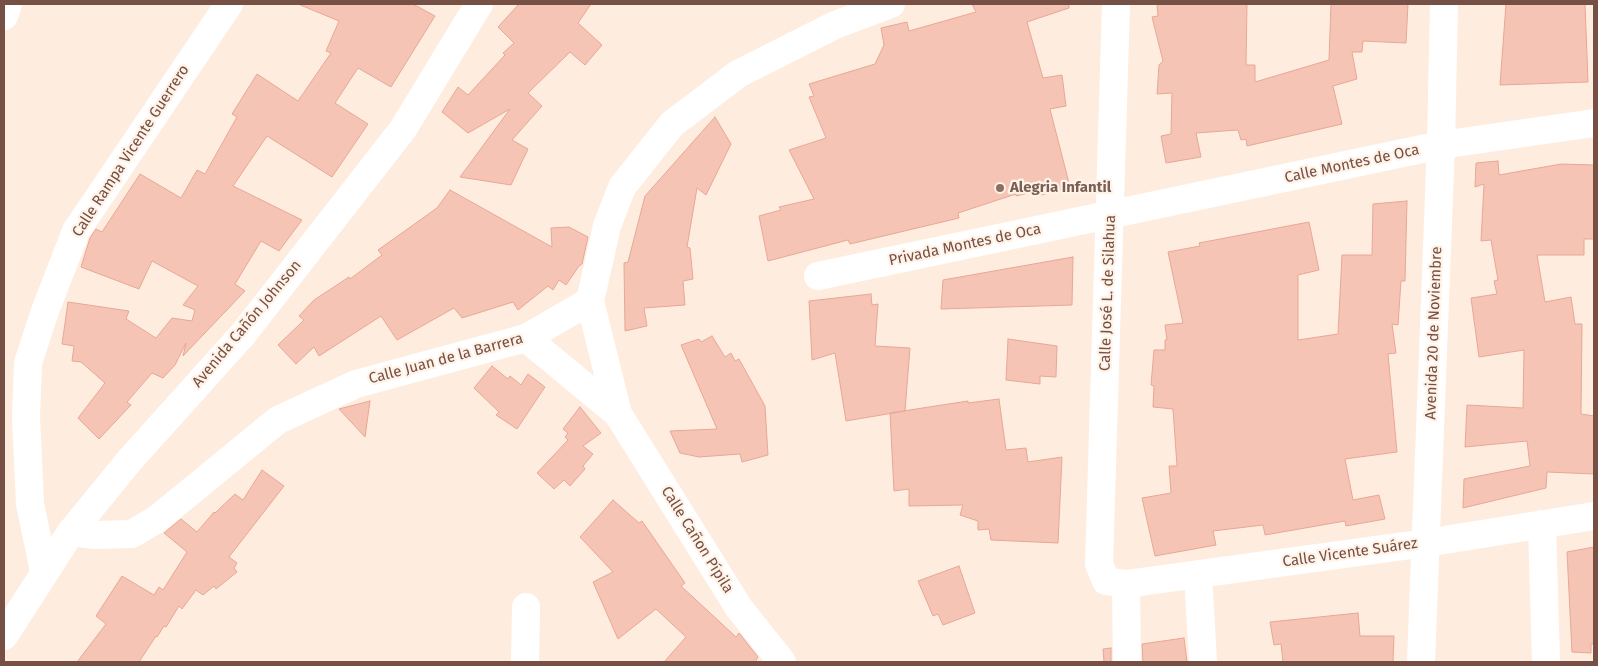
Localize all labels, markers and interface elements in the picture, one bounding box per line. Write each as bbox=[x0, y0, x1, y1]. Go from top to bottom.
street label: Calle Rampa Vicente Guerrero bbox=[69, 62, 193, 240]
street label: Calle Montes de Oca bbox=[1283, 141, 1421, 187]
place label: Alegria Infantil bbox=[1010, 179, 1111, 197]
marker: Alegria Infantil bbox=[994, 182, 1006, 194]
street label: Calle José L. de Silahua bbox=[1096, 215, 1120, 371]
street label: Privada Montes de Oca bbox=[887, 220, 1043, 270]
street label: Avenida 20 de Noviembre bbox=[1422, 246, 1446, 420]
street label: Avenida Cañón Johnson bbox=[189, 257, 305, 391]
street label: Calle Juan de la Barrera bbox=[367, 330, 525, 388]
street label: Calle Cañon Pípila bbox=[657, 483, 737, 597]
street label: Calle Vicente Suárez bbox=[1281, 535, 1419, 571]

